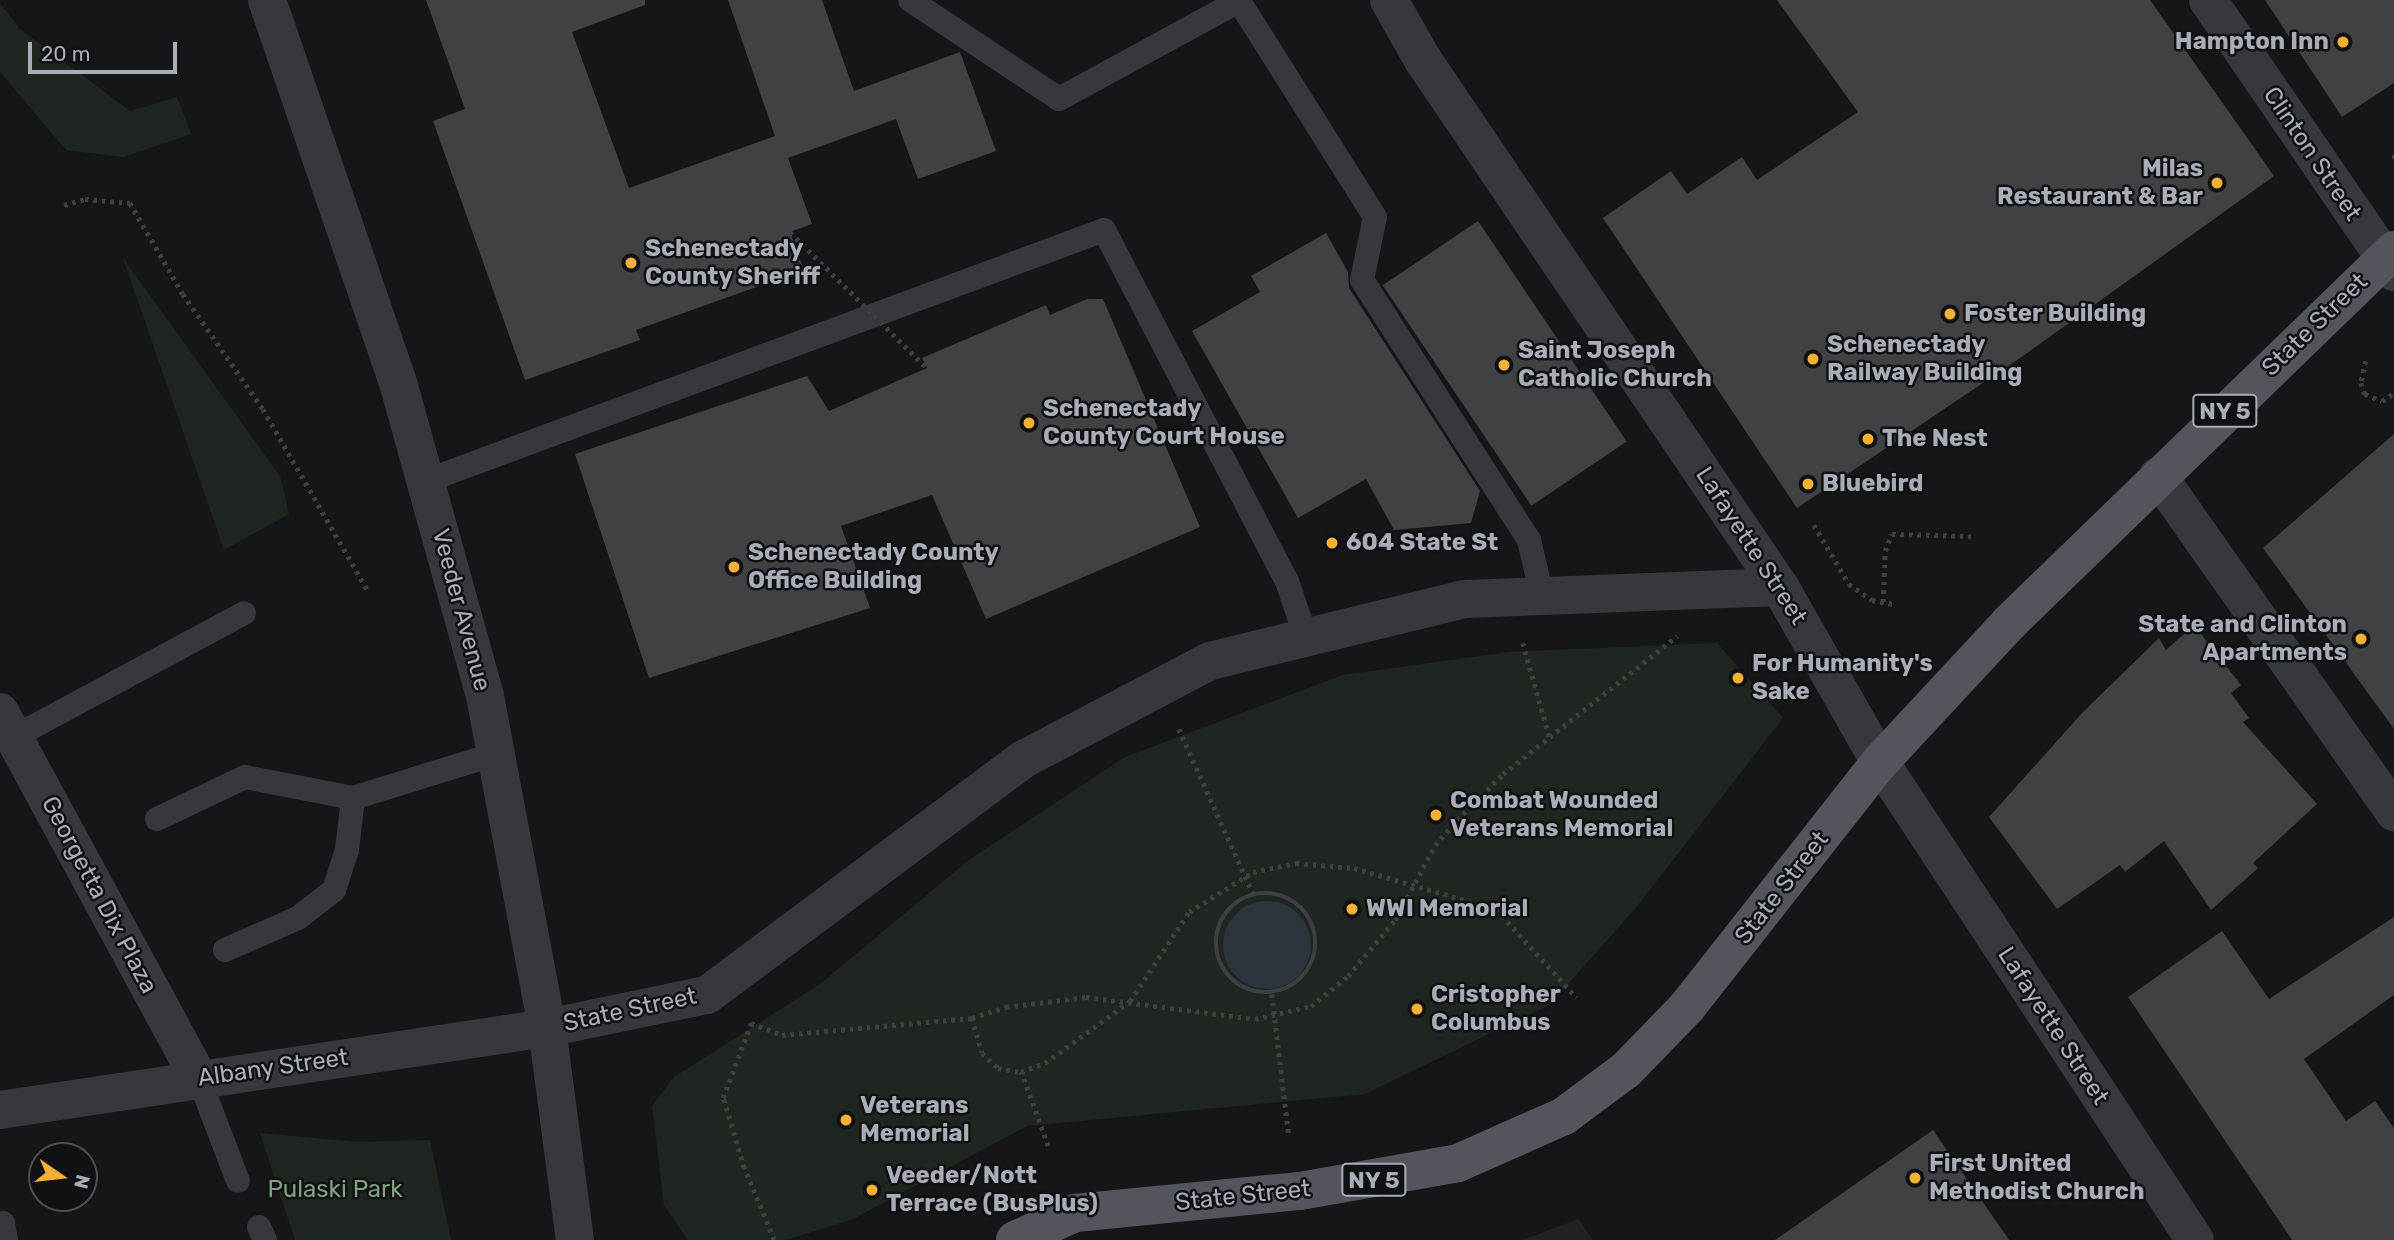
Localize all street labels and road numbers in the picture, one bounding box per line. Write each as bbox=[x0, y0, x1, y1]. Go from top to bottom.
street label: Clinton Street bbox=[2257, 82, 2367, 226]
street label: State Street bbox=[2256, 268, 2374, 382]
road number: NY 5 bbox=[2192, 392, 2258, 430]
street label: Lafayette Street bbox=[1689, 462, 1813, 630]
street label: Veeder Avenue bbox=[425, 525, 497, 695]
street label: Georgetta Dix Plaza bbox=[35, 792, 163, 998]
street label: State Street bbox=[1729, 826, 1835, 950]
street label: Lafayette Street bbox=[1991, 942, 2115, 1110]
street label: State Street bbox=[561, 982, 699, 1038]
street label: Albany Street bbox=[196, 1043, 350, 1093]
road number: NY 5 bbox=[1341, 1161, 1407, 1200]
street label: State Street bbox=[1174, 1175, 1312, 1217]

